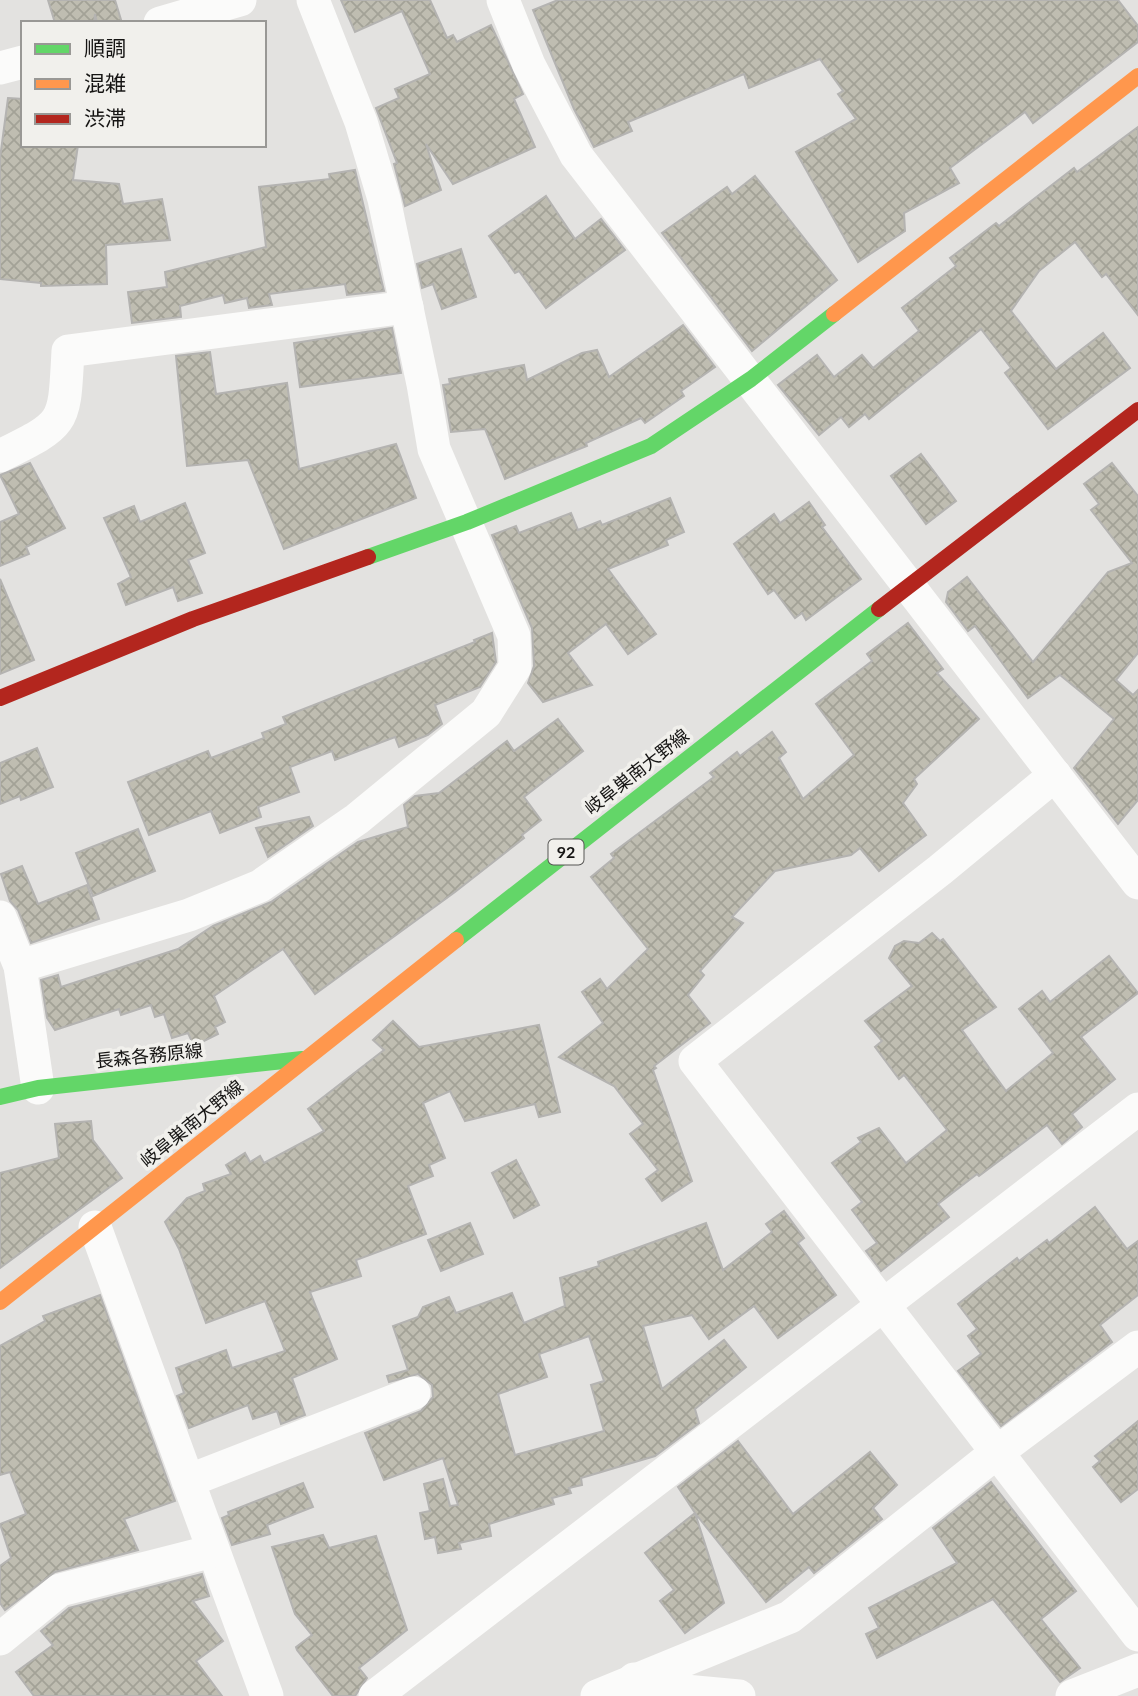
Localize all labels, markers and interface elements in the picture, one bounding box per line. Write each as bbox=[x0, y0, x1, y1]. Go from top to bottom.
legend bbox=[21, 21, 266, 147]
text: 順調 bbox=[84, 35, 126, 60]
text: 混雑 bbox=[84, 70, 126, 95]
text: 渋滞 bbox=[84, 105, 126, 130]
street label: 岐阜巣南大野線 bbox=[580, 724, 693, 819]
road number: 92 bbox=[548, 839, 584, 864]
street label: 長森各務原線 bbox=[94, 1038, 204, 1072]
street label: 岐阜巣南大野線 bbox=[135, 1075, 247, 1171]

